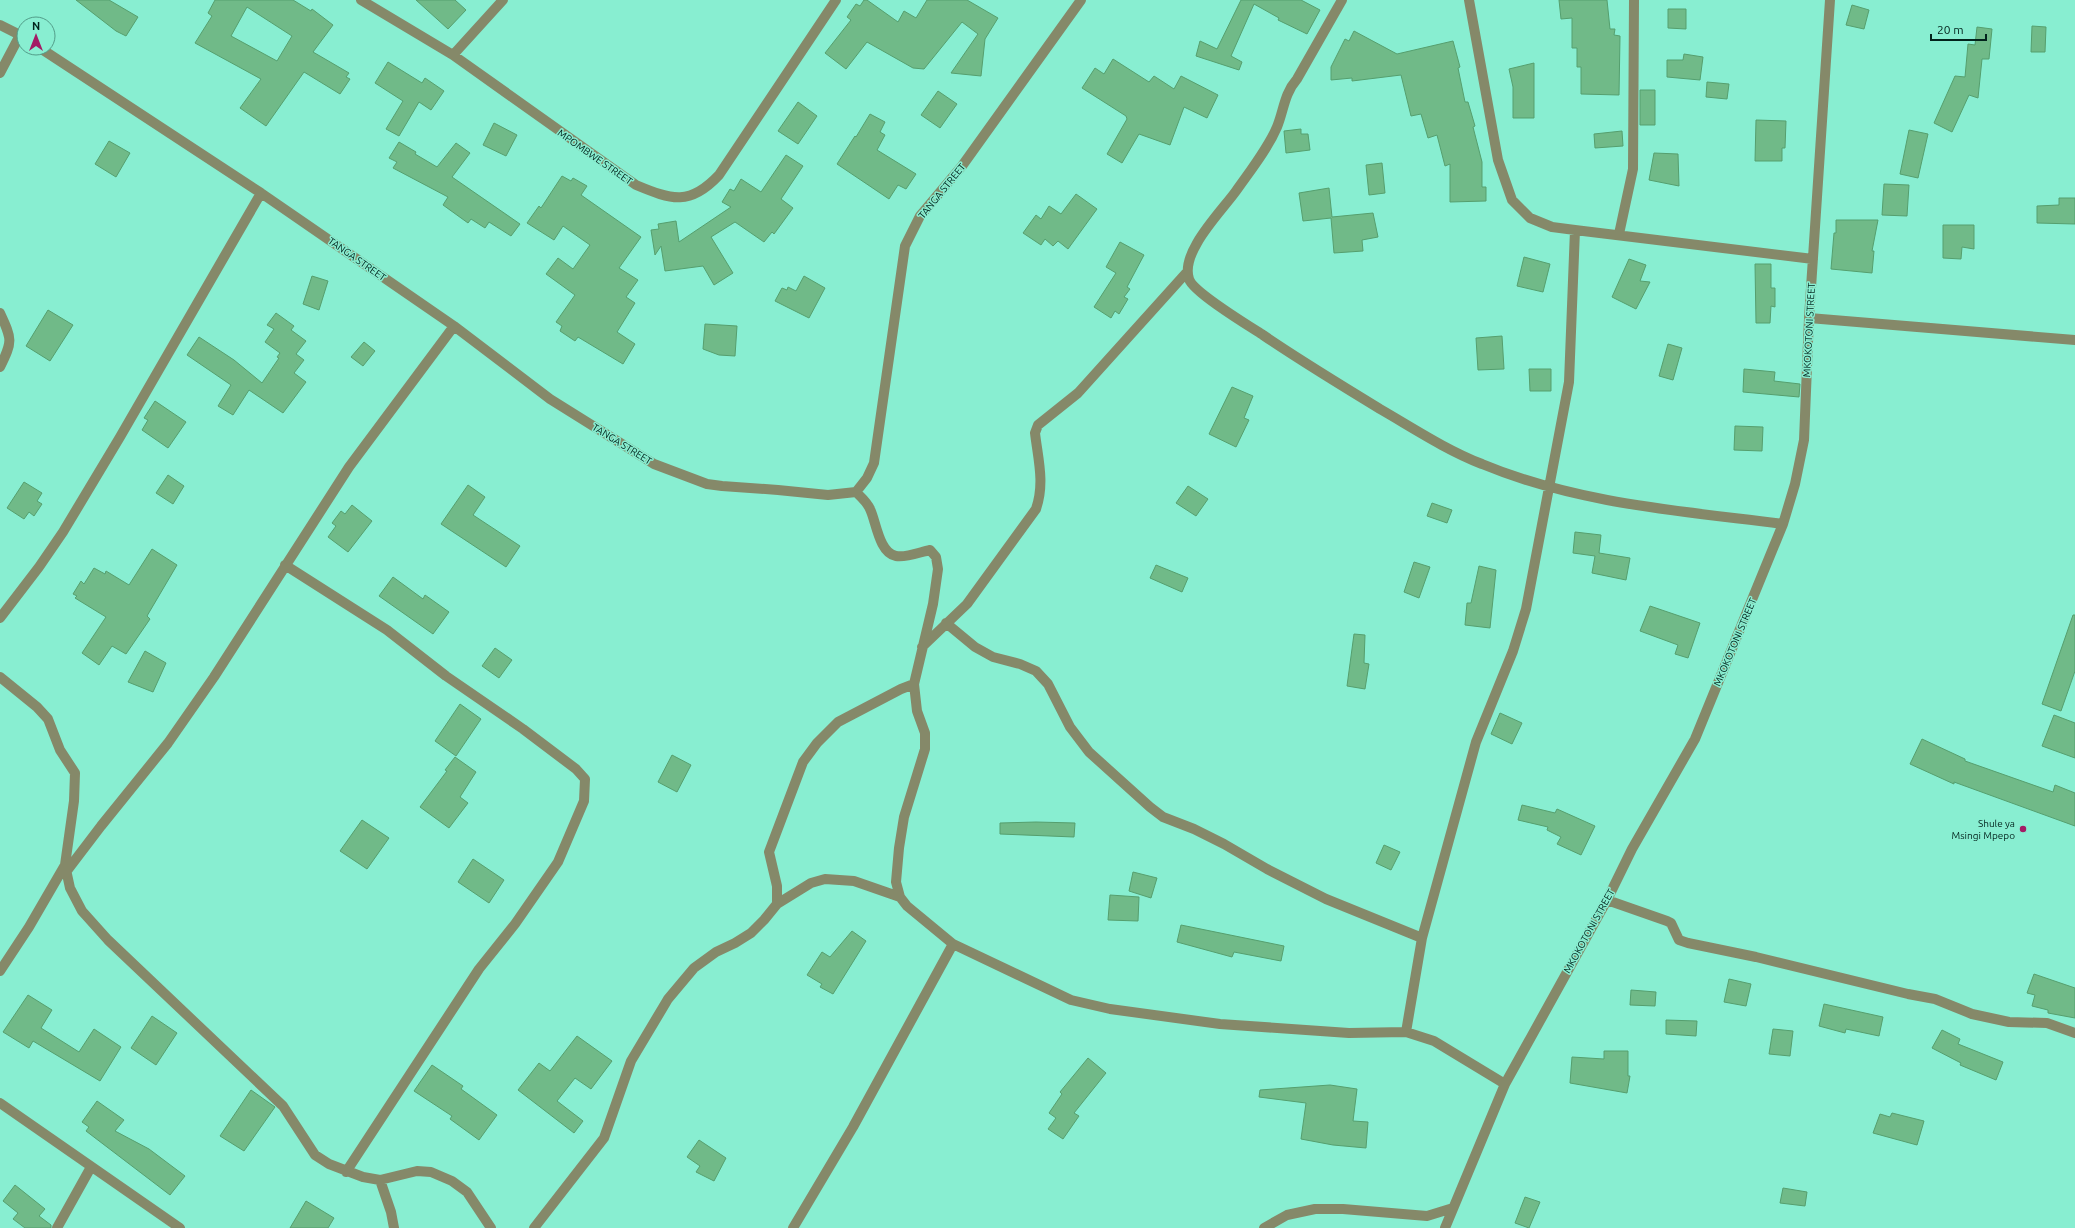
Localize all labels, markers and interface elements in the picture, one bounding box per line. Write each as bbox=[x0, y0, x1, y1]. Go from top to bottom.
north arrow bbox=[16, 16, 56, 56]
scale bar bbox=[1931, 16, 1986, 42]
text: N bbox=[32, 20, 40, 32]
text: 20 m bbox=[1937, 23, 1964, 36]
street label: MPOMBWE STREET bbox=[556, 127, 635, 187]
street label: TANGA STREET bbox=[916, 161, 968, 221]
street label: TANGA STREET bbox=[326, 235, 388, 283]
street label: MKOKOTONI STREET bbox=[1801, 282, 1817, 378]
street label: TANGA STREET bbox=[590, 421, 654, 467]
street label: MKOKOTONI STREET bbox=[1711, 596, 1759, 688]
place label: Shule ya Msingi Mpepo bbox=[1952, 818, 2015, 841]
marker: Shule ya Msingi Mpepo bbox=[2018, 824, 2028, 834]
street label: MKOKOTONI STREET bbox=[1561, 887, 1617, 975]

